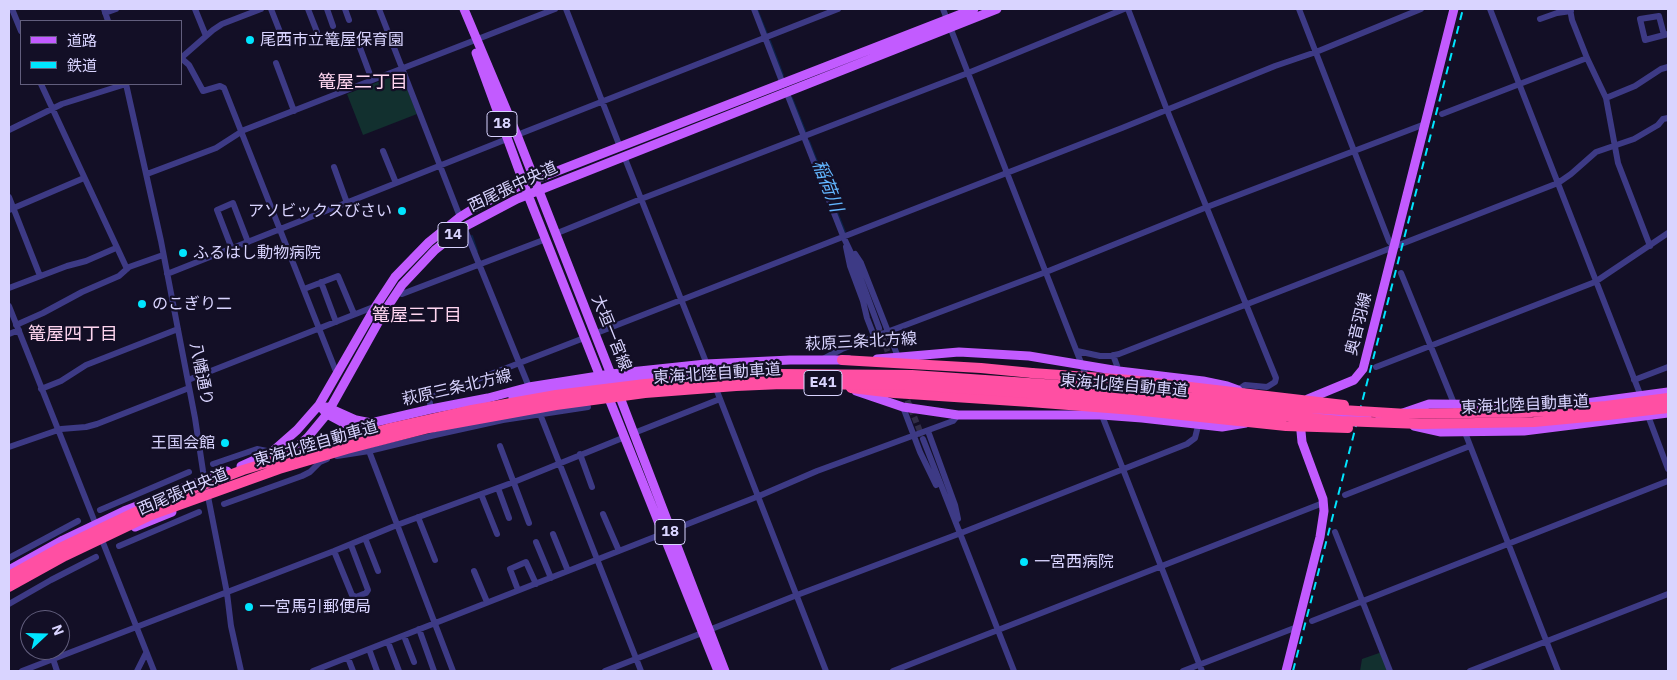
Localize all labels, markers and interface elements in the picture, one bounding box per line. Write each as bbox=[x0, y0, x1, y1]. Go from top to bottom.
legend bbox=[20, 20, 182, 85]
place label: 尾西市立篭屋保育園 bbox=[260, 30, 404, 50]
text: 道路 bbox=[67, 31, 97, 50]
marker: 尾西市立篭屋保育園 bbox=[244, 34, 256, 46]
text: 鉄道 bbox=[67, 56, 97, 75]
district label: 篭屋二丁目 bbox=[318, 72, 408, 94]
road number: 18 bbox=[487, 112, 517, 136]
water label: 稲荷川 bbox=[807, 157, 847, 215]
street label: 西尾張中央道 bbox=[465, 158, 561, 216]
place label: アソビックスびさい bbox=[248, 201, 392, 221]
marker: アソビックスびさい bbox=[396, 205, 408, 217]
road number: 14 bbox=[438, 222, 468, 248]
place label: ふるはし動物病院 bbox=[193, 243, 321, 263]
marker: ふるはし動物病院 bbox=[177, 247, 189, 259]
street label: 奥音羽線 bbox=[1342, 291, 1376, 357]
street label: 大垣一宮線 bbox=[587, 292, 635, 374]
place label: のこぎり二 bbox=[152, 294, 232, 314]
marker: のこぎり二 bbox=[136, 298, 148, 310]
district label: 篭屋三丁目 bbox=[372, 305, 462, 327]
district label: 篭屋四丁目 bbox=[28, 324, 118, 346]
street label: 萩原三条北方線 bbox=[805, 329, 917, 355]
street label: 八幡通り bbox=[185, 341, 217, 407]
street label: 東海北陸自動車道 bbox=[652, 360, 782, 388]
street label: 萩原三条北方線 bbox=[400, 366, 514, 410]
road number: E41 bbox=[804, 370, 842, 396]
street label: 東海北陸自動車道 bbox=[1059, 371, 1189, 401]
street label: 東海北陸自動車道 bbox=[1461, 392, 1589, 418]
street label: 東海北陸自動車道 bbox=[252, 417, 380, 471]
place label: 王国会館 bbox=[151, 433, 215, 453]
marker: 王国会館 bbox=[219, 437, 231, 449]
street label: 西尾張中央道 bbox=[135, 464, 231, 520]
road number: 18 bbox=[655, 520, 685, 544]
place label: 一宮西病院 bbox=[1034, 552, 1114, 572]
marker: 一宮西病院 bbox=[1018, 556, 1030, 568]
place label: 一宮馬引郵便局 bbox=[259, 597, 371, 617]
marker: 一宮馬引郵便局 bbox=[243, 601, 255, 613]
north arrow bbox=[20, 610, 70, 660]
text: N bbox=[48, 622, 68, 638]

